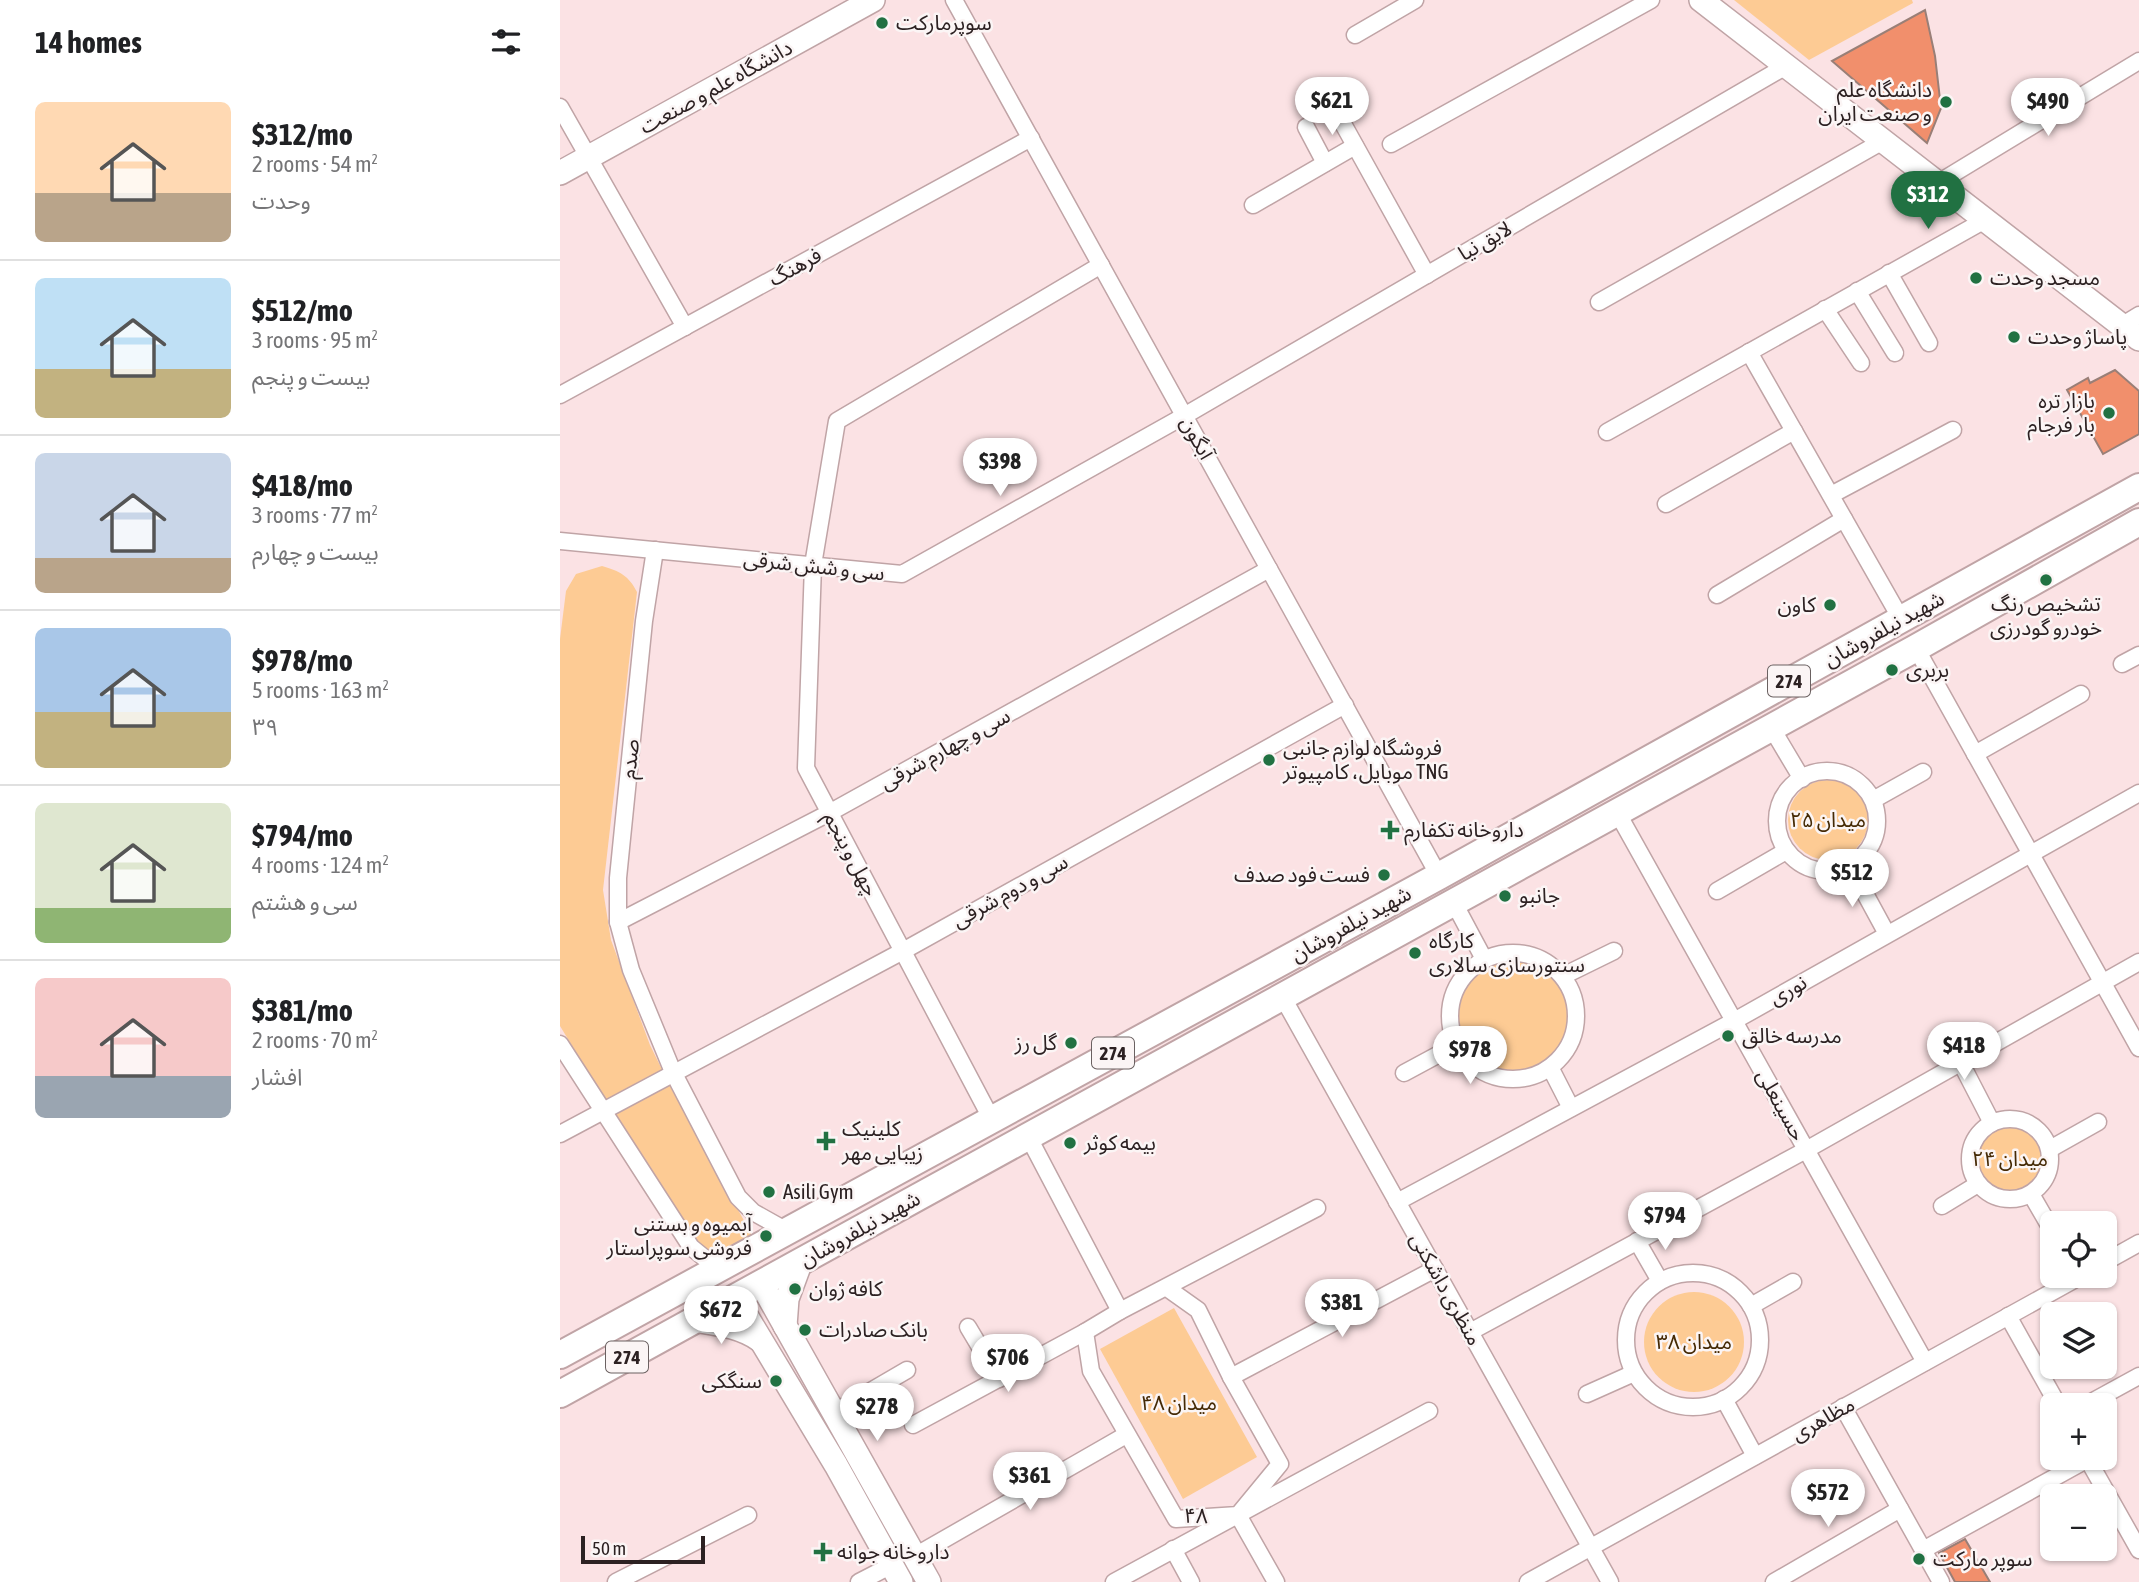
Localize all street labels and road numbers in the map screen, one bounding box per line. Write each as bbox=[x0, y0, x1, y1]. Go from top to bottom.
street label: دانشگاه علم و صنعت bbox=[635, 34, 798, 141]
street label: لایق نیا bbox=[1453, 215, 1517, 267]
street label: فرهنگ bbox=[764, 242, 826, 291]
street label: آبگون bbox=[1175, 412, 1220, 464]
street label: سی و شش شرقی bbox=[742, 546, 886, 585]
street label: شهید نیلفروشان bbox=[1819, 585, 1948, 672]
road number: 274 bbox=[1768, 666, 1810, 696]
street label: سی و چهارم شرقی bbox=[875, 702, 1016, 798]
street label: صدم bbox=[615, 738, 648, 781]
street label: چهل و پنجم bbox=[816, 807, 884, 902]
street label: سی و دوم شرقی bbox=[948, 848, 1074, 936]
street label: شهید نیلفروشان bbox=[1286, 880, 1415, 967]
street label: نوری bbox=[1765, 969, 1811, 1010]
road number: 274 bbox=[1092, 1037, 1134, 1068]
street label: حسینعلی bbox=[1752, 1065, 1811, 1145]
street label: شهید نیلفروشان bbox=[795, 1185, 924, 1272]
street label: منظری داشکنی bbox=[1405, 1228, 1488, 1350]
road number: 274 bbox=[606, 1342, 648, 1372]
street label: مظاهری bbox=[1787, 1391, 1859, 1446]
street label: ۴۸ bbox=[1184, 1503, 1208, 1527]

